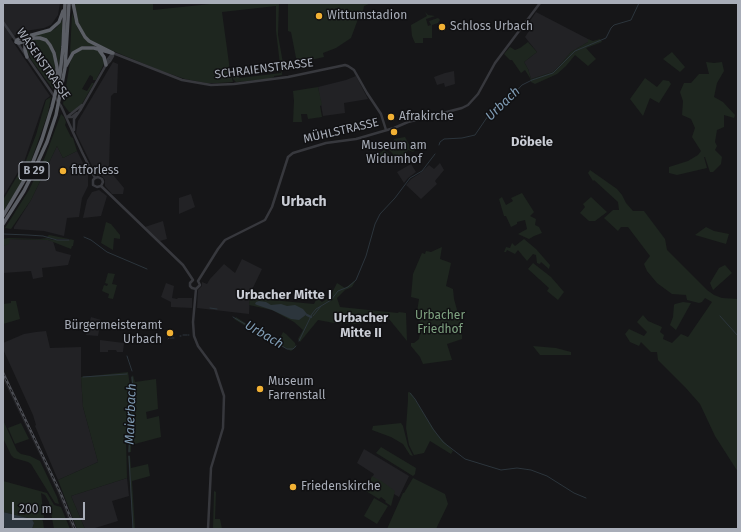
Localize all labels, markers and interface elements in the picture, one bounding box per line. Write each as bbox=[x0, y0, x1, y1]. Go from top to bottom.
place label: Wittumstadion bbox=[327, 9, 407, 23]
marker: Wittumstadion bbox=[314, 11, 324, 21]
place label: Schloss Urbach bbox=[450, 20, 533, 34]
marker: Schloss Urbach bbox=[437, 22, 447, 32]
street label: WASENSTRASSE bbox=[13, 26, 73, 102]
street label: SCHRAIENSTRASSE bbox=[214, 56, 314, 82]
water label: Urbach bbox=[482, 84, 524, 124]
place label: Afrakirche bbox=[399, 110, 454, 124]
marker: Afrakirche bbox=[386, 112, 396, 122]
street label: MÜHLSTRASSE bbox=[302, 115, 380, 147]
marker: Museum am Widumhof bbox=[389, 127, 399, 137]
district label: Döbele bbox=[511, 134, 553, 150]
place label: Museum am Widumhof bbox=[361, 139, 427, 167]
road number: B 29 bbox=[19, 162, 49, 180]
place label: fitforless bbox=[71, 164, 119, 178]
marker: fitforless bbox=[58, 166, 68, 176]
district label: Urbach bbox=[281, 194, 327, 210]
district label: Urbacher Mitte I bbox=[236, 287, 332, 303]
park label: Urbacher Friedhof bbox=[415, 309, 465, 337]
district label: Urbacher Mitte II bbox=[334, 310, 388, 341]
water label: Urbach bbox=[242, 318, 286, 352]
place label: Bürgermeisteramt Urbach bbox=[64, 319, 162, 347]
marker: Bürgermeisteramt Urbach bbox=[165, 328, 175, 338]
place label: Museum Farrenstall bbox=[268, 375, 325, 403]
water label: Maierbach bbox=[122, 383, 140, 445]
marker: Museum Farrenstall bbox=[255, 384, 265, 394]
place label: Friedenskirche bbox=[301, 480, 380, 494]
marker: Friedenskirche bbox=[288, 482, 298, 492]
scale bar bbox=[14, 494, 87, 520]
text: 200 m bbox=[19, 502, 52, 516]

